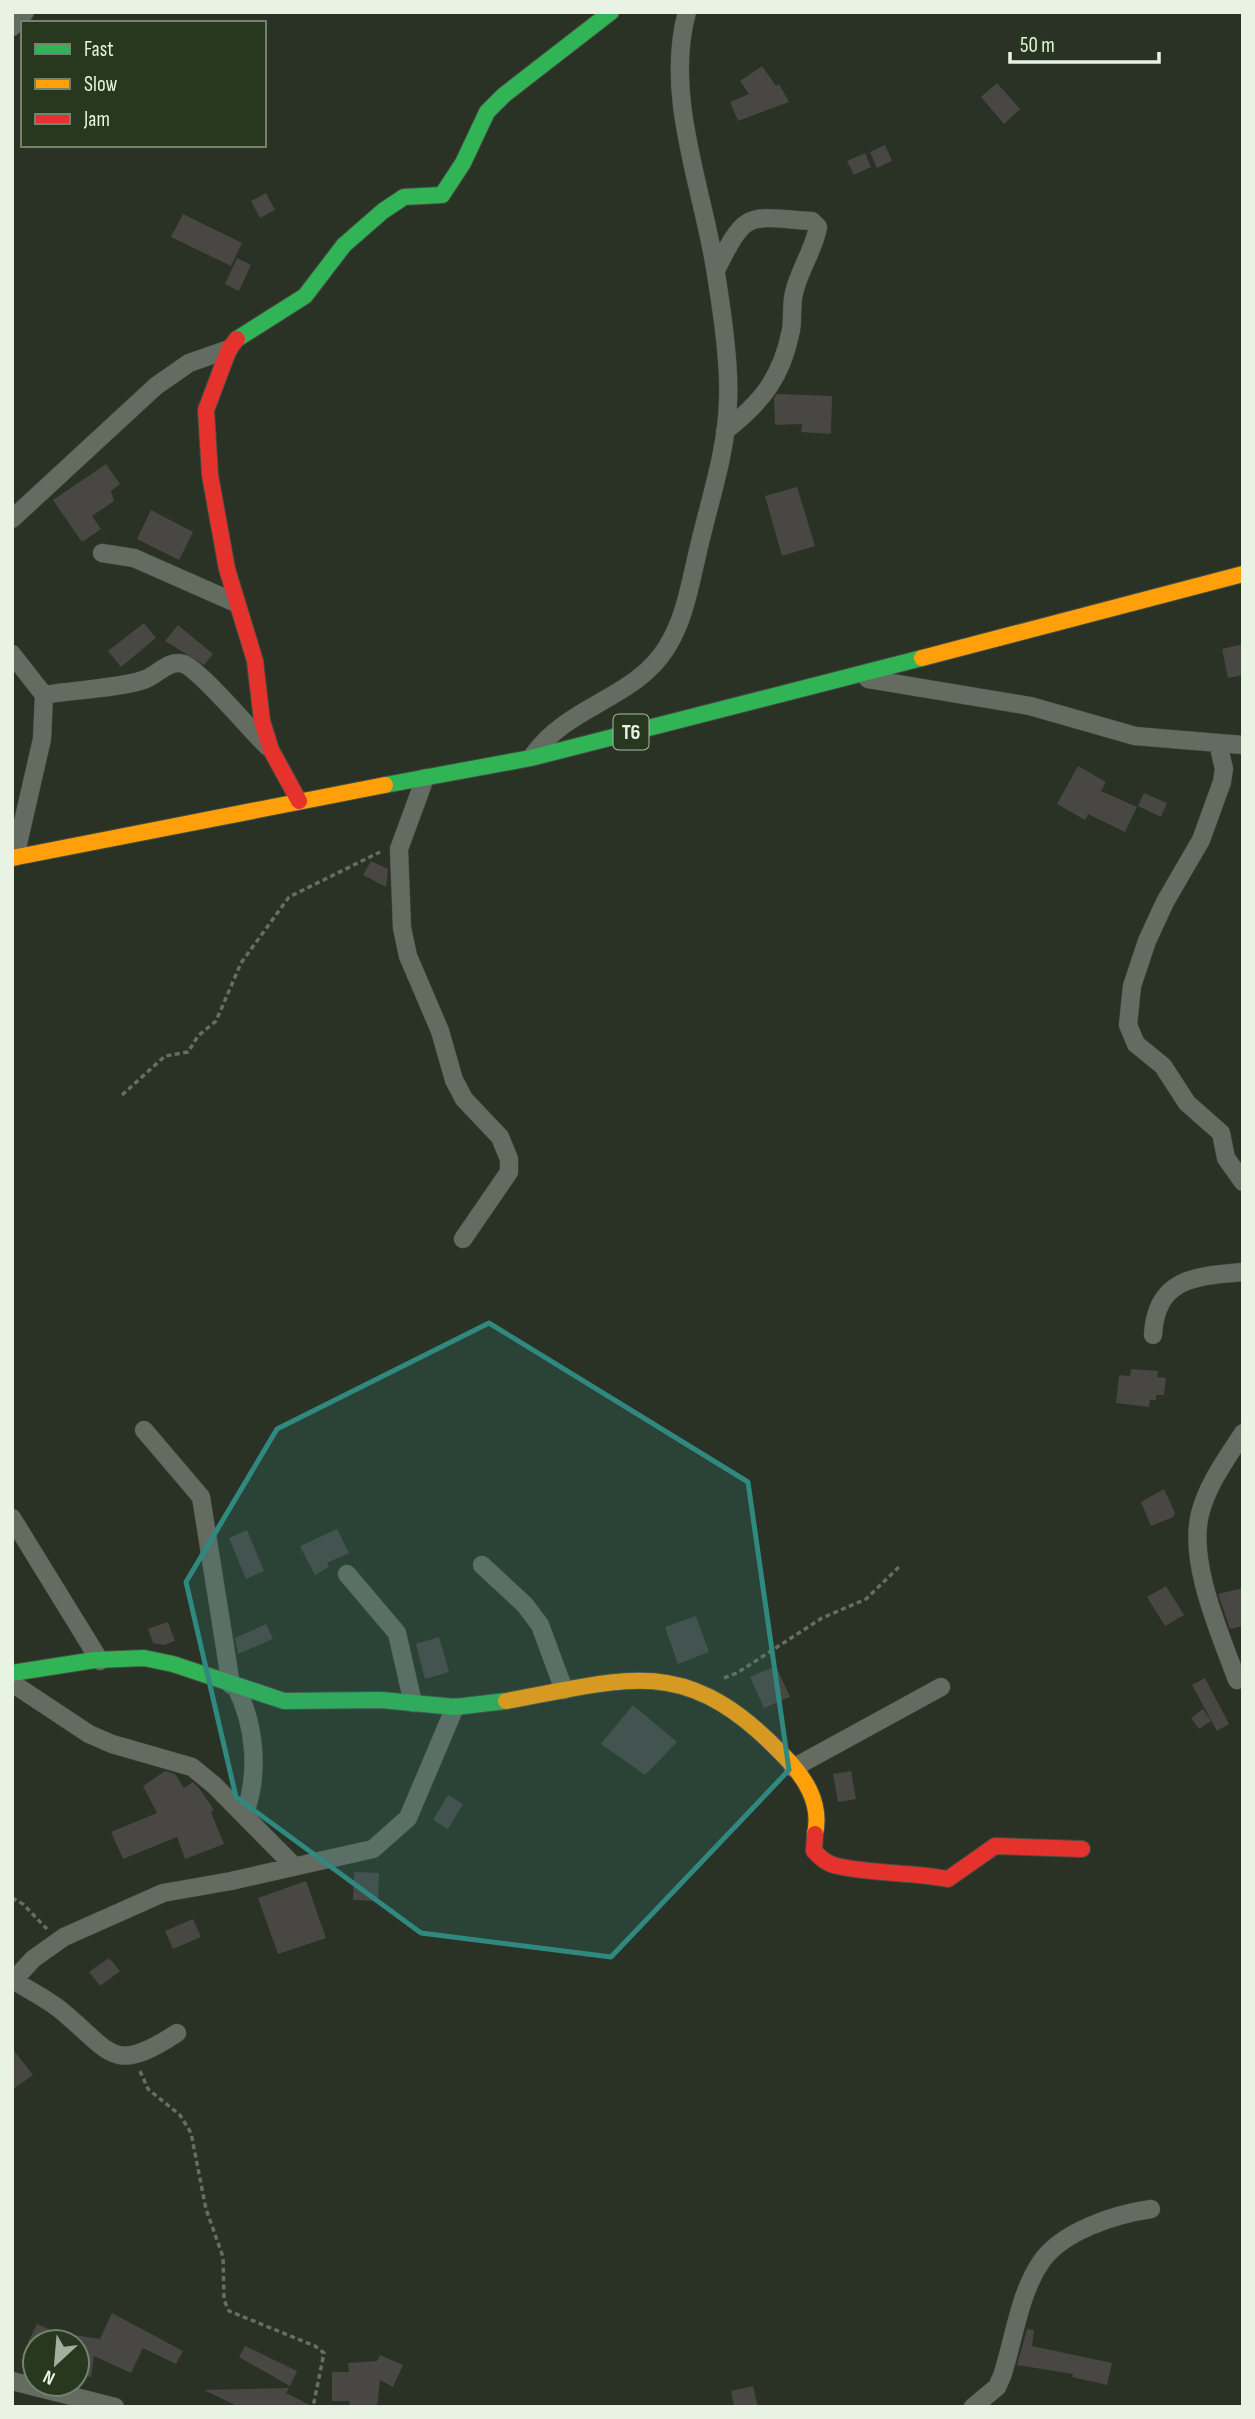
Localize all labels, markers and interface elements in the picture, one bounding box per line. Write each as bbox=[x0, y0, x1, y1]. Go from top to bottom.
legend bbox=[21, 21, 266, 147]
scale bar bbox=[1010, 21, 1159, 65]
text: 50 m bbox=[1020, 33, 1055, 58]
text: Fast bbox=[84, 37, 114, 62]
text: Slow bbox=[84, 72, 118, 97]
text: Jam bbox=[83, 107, 110, 132]
road number: T6 bbox=[614, 714, 648, 750]
north arrow bbox=[21, 2328, 91, 2398]
text: N bbox=[40, 2364, 59, 2389]

